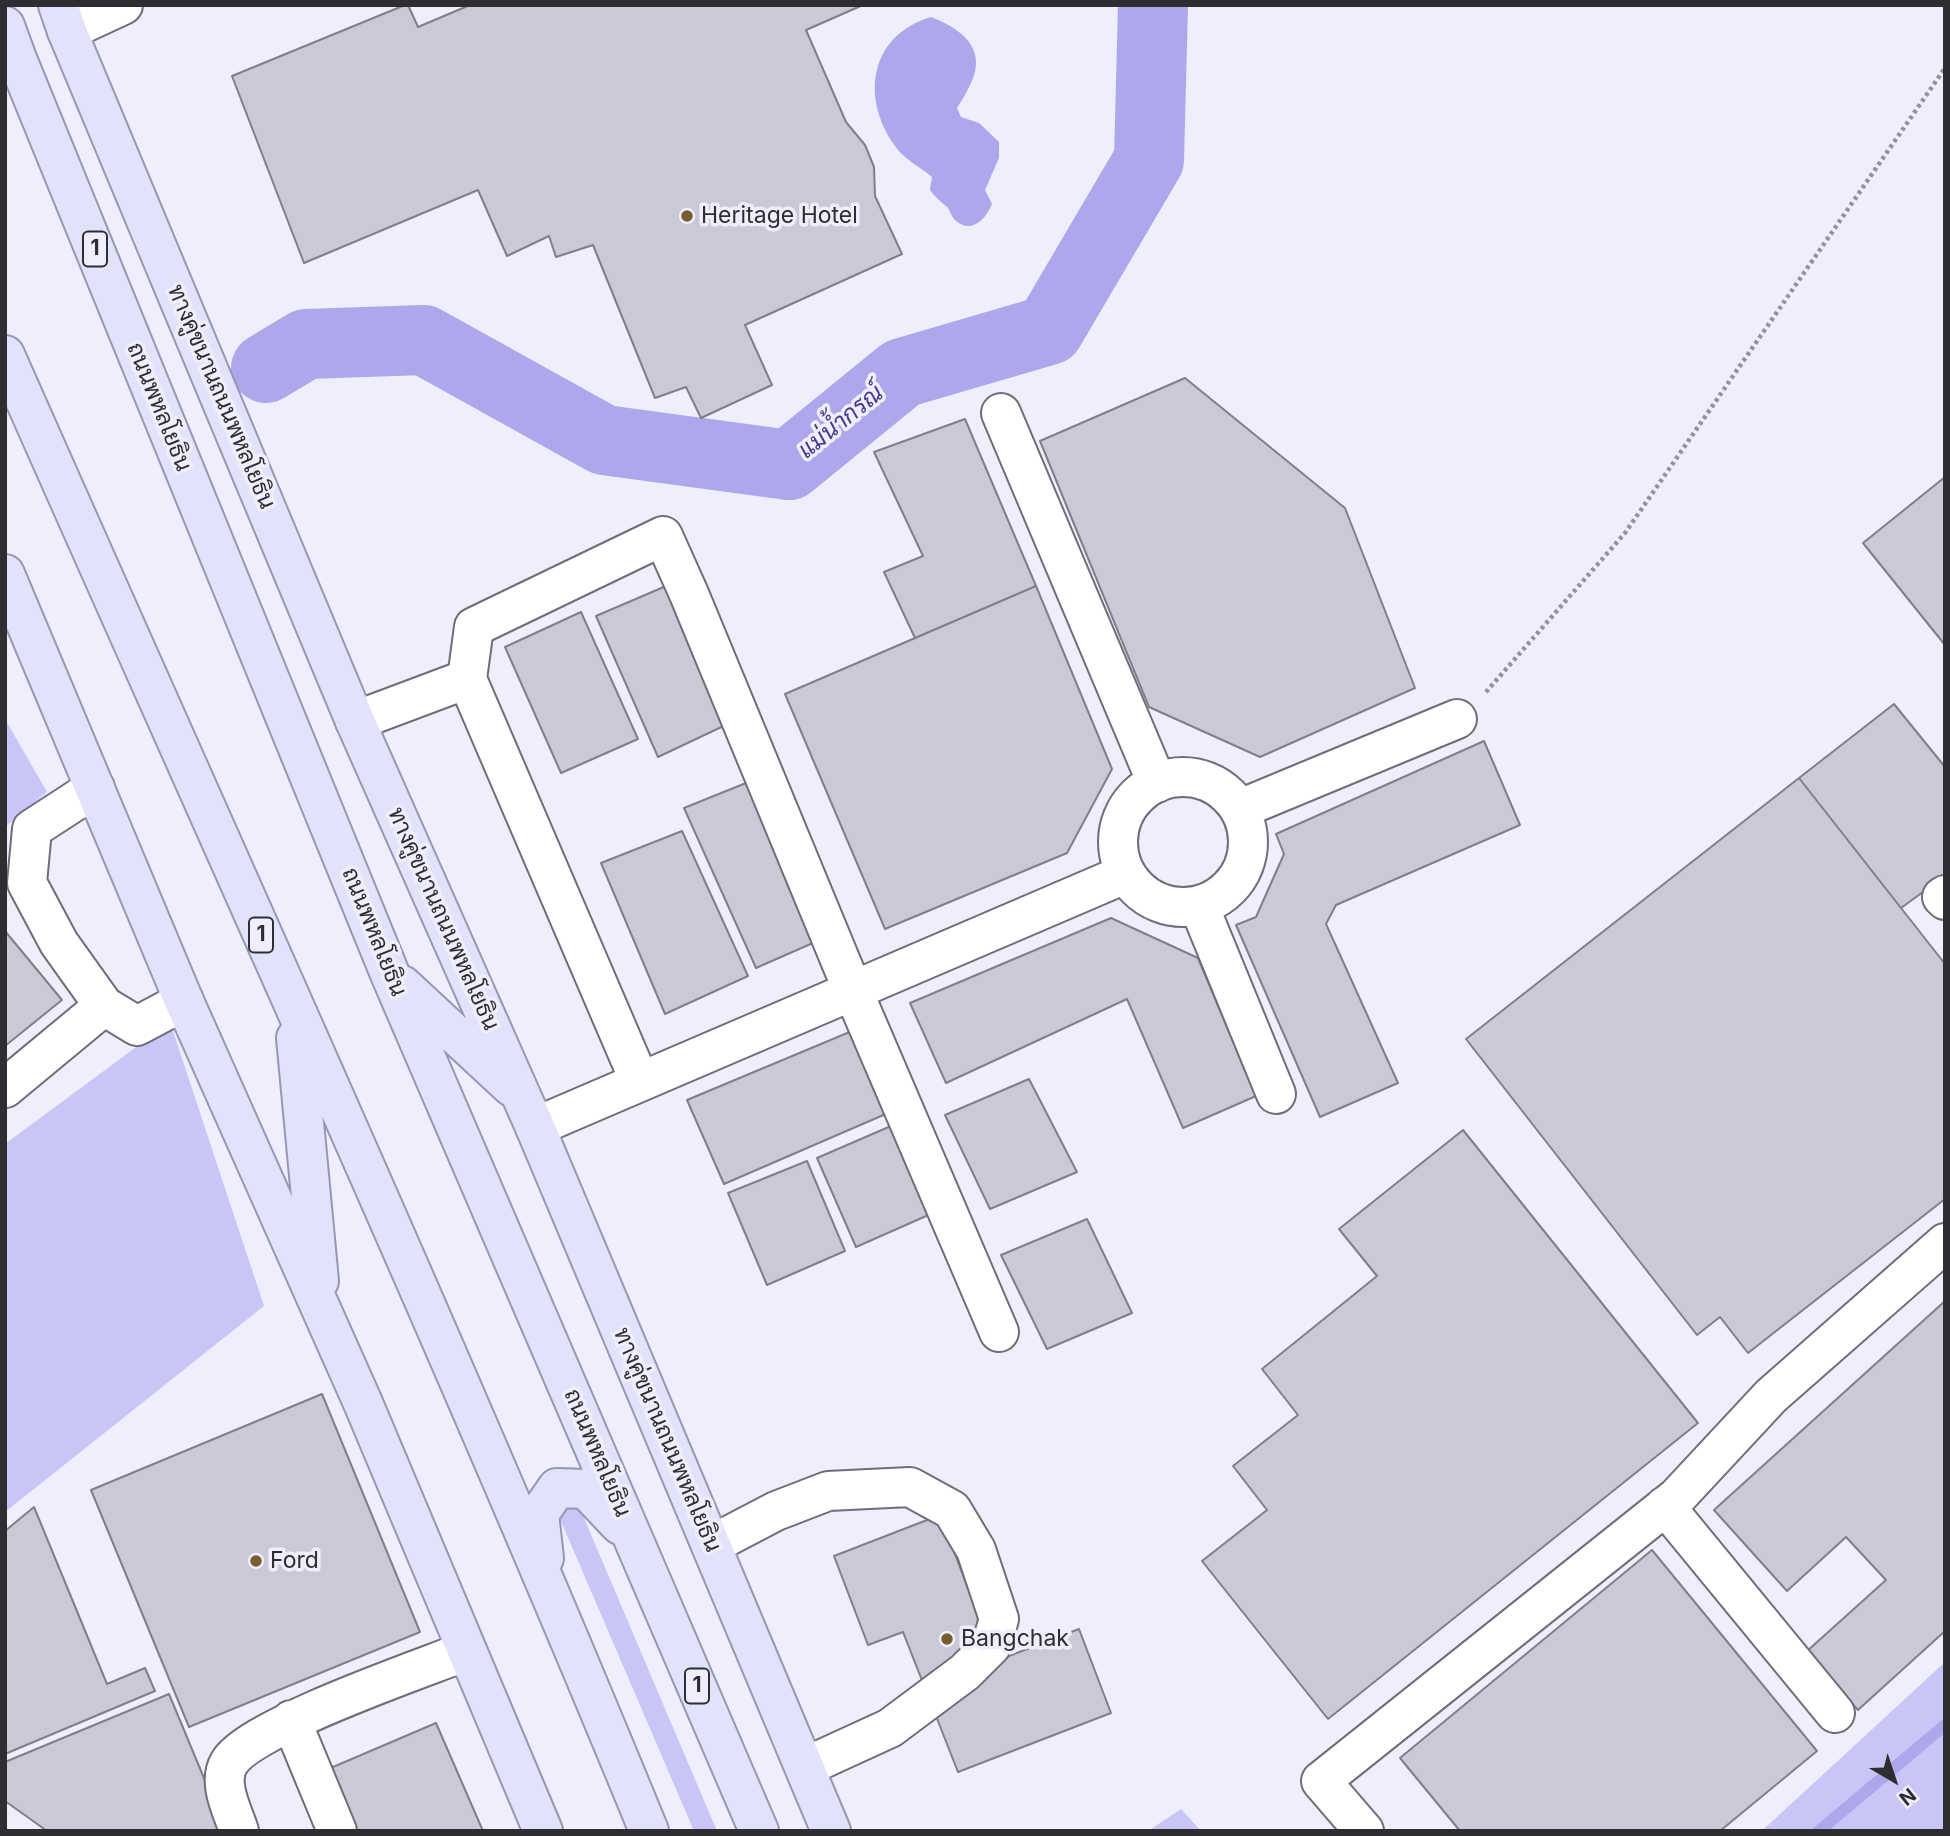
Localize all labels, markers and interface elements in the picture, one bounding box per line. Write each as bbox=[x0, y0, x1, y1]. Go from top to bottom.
place label: Heritage Hotel bbox=[701, 202, 858, 230]
marker: Heritage Hotel bbox=[679, 208, 695, 224]
road number: 1 bbox=[83, 232, 107, 266]
street label: ทางคู่ขนานถนนพหลโยธิน bbox=[161, 281, 281, 513]
street label: ถนนพหลโยธิน bbox=[121, 339, 197, 475]
water label: แม่น้ำกรณ์ bbox=[793, 379, 889, 465]
street label: ทางคู่ขนานถนนพหลโยธิน bbox=[381, 803, 505, 1035]
street label: ถนนพหลโยธิน bbox=[336, 864, 412, 1000]
road number: 1 bbox=[249, 918, 273, 953]
street label: ทางคู่ขนานถนนพหลโยธิน bbox=[607, 1324, 727, 1556]
street label: ถนนพหลโยธิน bbox=[558, 1385, 636, 1521]
place label: Ford bbox=[270, 1547, 319, 1575]
marker: Ford bbox=[248, 1553, 264, 1569]
place label: Bangchak bbox=[961, 1625, 1069, 1653]
marker: Bangchak bbox=[939, 1631, 955, 1647]
road number: 1 bbox=[685, 1668, 709, 1704]
north arrow bbox=[1859, 1745, 1929, 1815]
text: N bbox=[1895, 1783, 1920, 1810]

